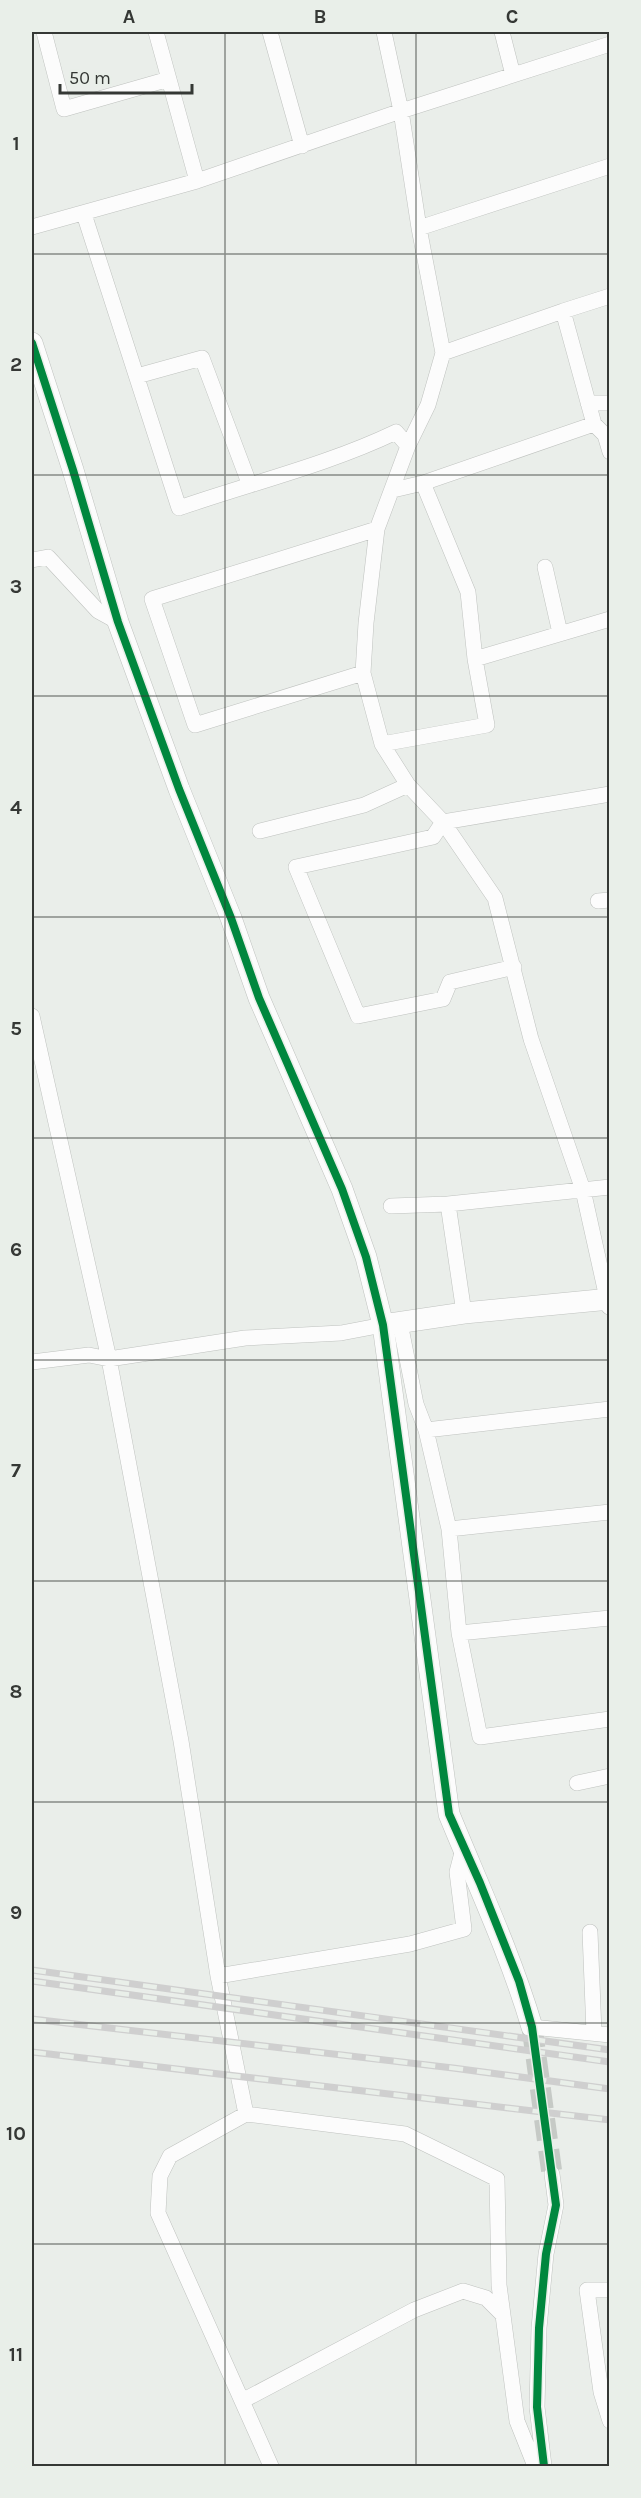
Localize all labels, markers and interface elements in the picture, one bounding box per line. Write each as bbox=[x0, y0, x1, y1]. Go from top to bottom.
text: A bbox=[123, 5, 136, 28]
text: B bbox=[314, 5, 326, 28]
text: C bbox=[506, 5, 518, 28]
scale bar bbox=[60, 57, 192, 95]
text: 50 m bbox=[69, 67, 111, 89]
text: 1 bbox=[12, 132, 20, 155]
text: 2 bbox=[10, 353, 22, 376]
text: 3 bbox=[10, 575, 22, 598]
text: 4 bbox=[10, 796, 22, 819]
text: 5 bbox=[10, 1017, 22, 1040]
text: 6 bbox=[10, 1238, 22, 1261]
text: 7 bbox=[11, 1459, 21, 1482]
text: 8 bbox=[10, 1680, 22, 1703]
text: 9 bbox=[10, 1901, 22, 1924]
text: 10 bbox=[6, 2122, 26, 2145]
text: 11 bbox=[9, 2343, 23, 2366]

